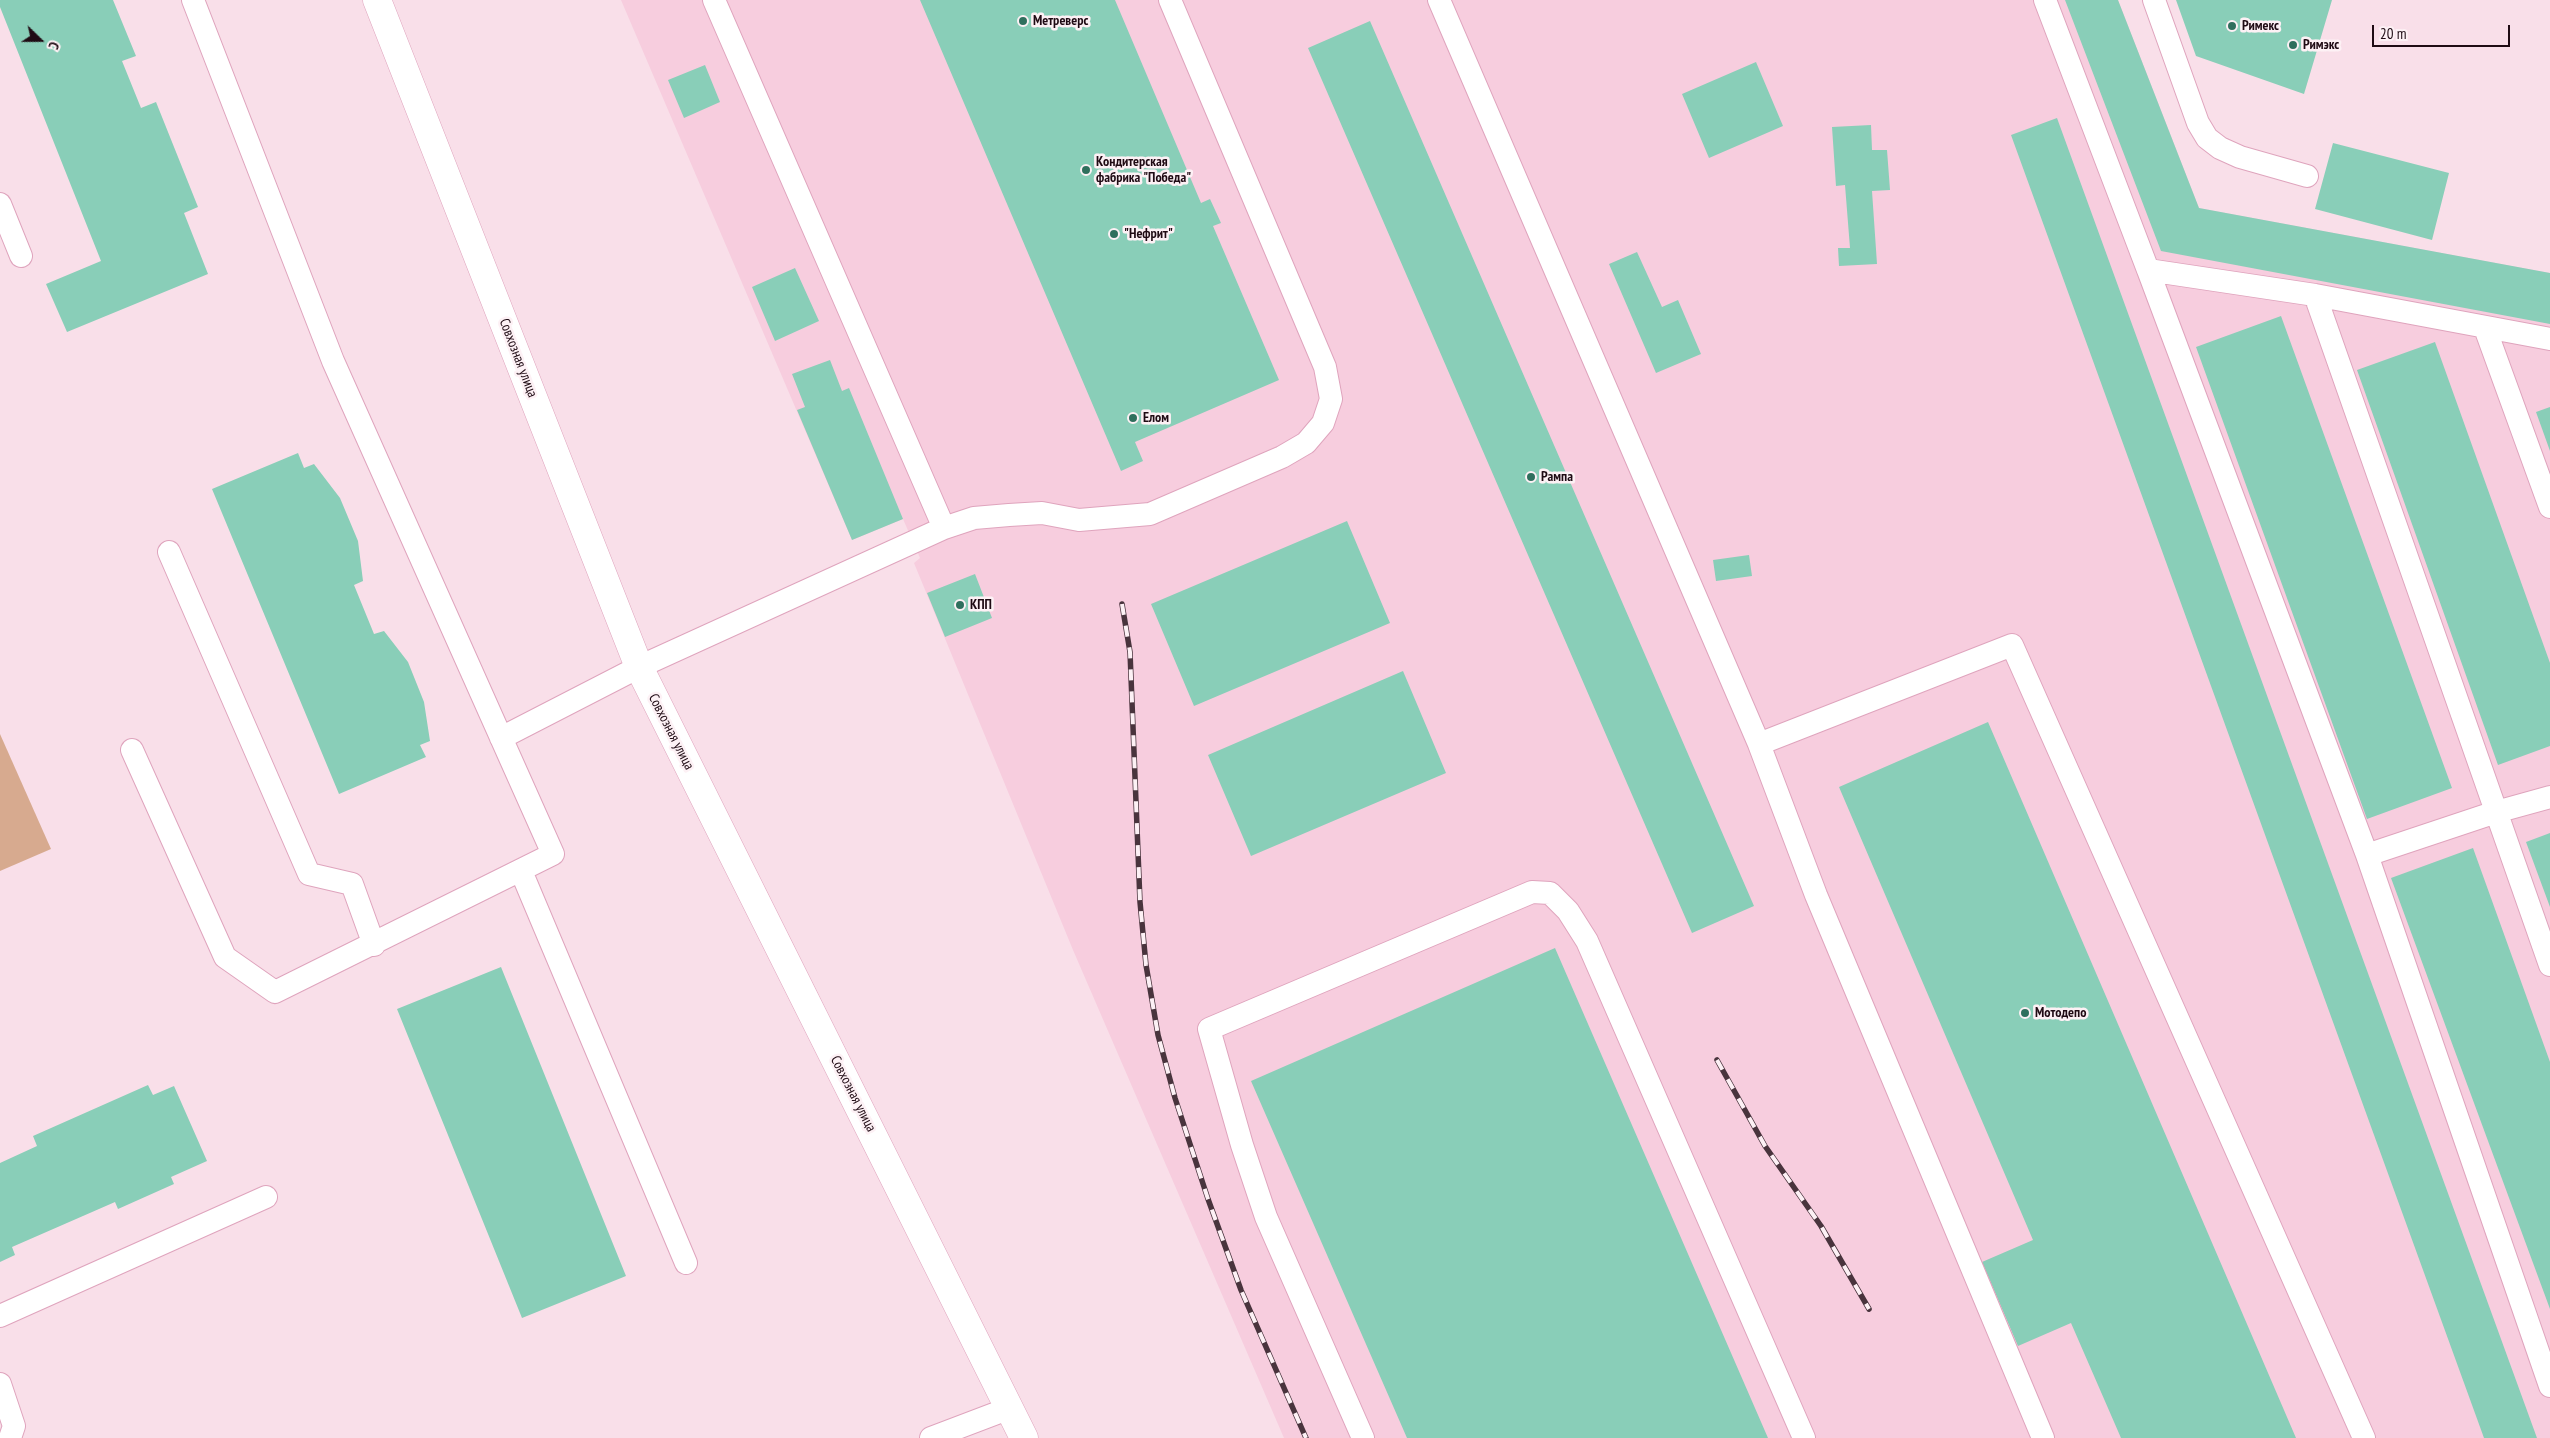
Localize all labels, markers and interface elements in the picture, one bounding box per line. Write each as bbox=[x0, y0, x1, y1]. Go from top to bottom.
place label: Метреверс bbox=[1033, 13, 1088, 29]
north arrow bbox=[15, 15, 65, 65]
marker: Метреверс bbox=[1017, 15, 1029, 27]
scale bar bbox=[2375, 15, 2512, 47]
place label: Римекс bbox=[2242, 18, 2279, 34]
marker: Римекс bbox=[2226, 20, 2238, 32]
text: 20 m bbox=[2380, 24, 2406, 43]
place label: Римэкс bbox=[2303, 37, 2339, 53]
text: С bbox=[44, 39, 63, 52]
marker: Римэкс bbox=[2287, 39, 2299, 51]
place label: Кондитерская фабрика "Победа" bbox=[1096, 154, 1191, 186]
marker: Кондитерская фабрика "Победа" bbox=[1080, 164, 1092, 176]
place label: "Нефрит" bbox=[1124, 226, 1173, 242]
marker: "Нефрит" bbox=[1108, 228, 1120, 240]
street label: Совхозная улица bbox=[495, 316, 541, 400]
place label: Елом bbox=[1143, 410, 1169, 426]
marker: Елом bbox=[1127, 412, 1139, 424]
place label: Рампа bbox=[1541, 469, 1573, 485]
marker: Рампа bbox=[1525, 471, 1537, 483]
place label: КПП bbox=[970, 597, 992, 613]
marker: КПП bbox=[954, 599, 966, 611]
street label: Совхозная улица bbox=[645, 691, 697, 773]
place label: Мотодепо bbox=[2035, 1005, 2086, 1021]
marker: Мотодепо bbox=[2019, 1007, 2031, 1019]
street label: Совхозная улица bbox=[827, 1053, 879, 1135]

